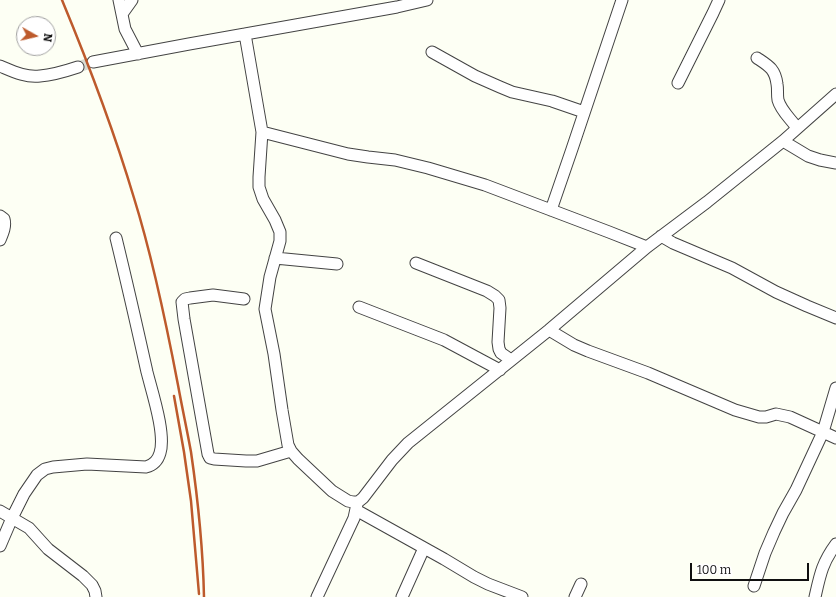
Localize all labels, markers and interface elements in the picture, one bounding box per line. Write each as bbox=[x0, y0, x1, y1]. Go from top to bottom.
north arrow bbox=[16, 16, 56, 56]
text: N bbox=[40, 32, 54, 43]
scale bar bbox=[692, 555, 811, 581]
text: 100 m bbox=[697, 563, 731, 577]

